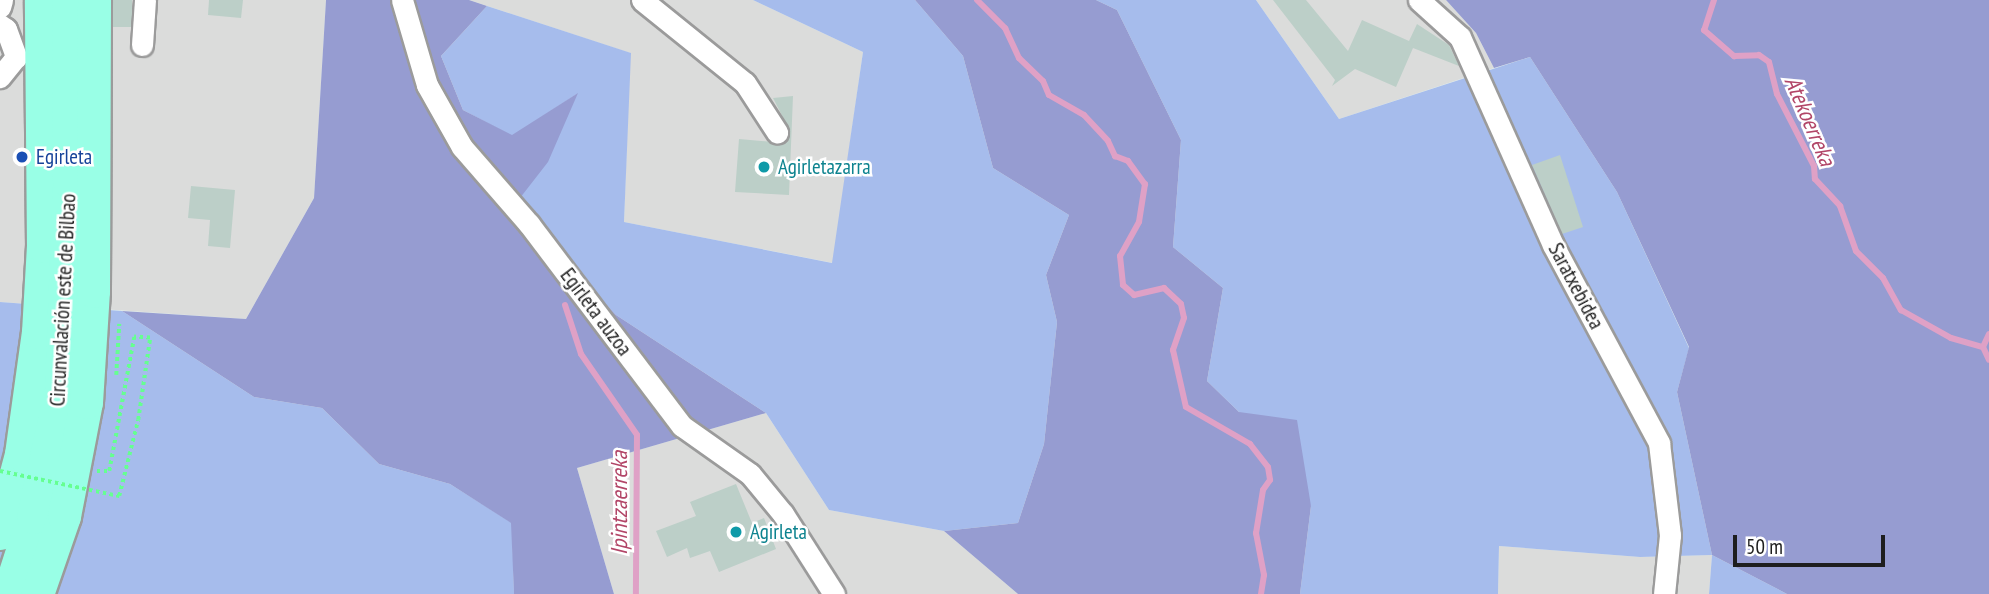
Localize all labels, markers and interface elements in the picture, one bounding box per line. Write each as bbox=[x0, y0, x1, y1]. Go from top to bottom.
water label: Atekoerreka bbox=[1779, 72, 1841, 170]
place label: Egirleta bbox=[36, 144, 92, 170]
marker: Egirleta bbox=[14, 149, 30, 165]
place label: Agirletazarra bbox=[778, 154, 871, 180]
marker: Agirletazarra bbox=[756, 159, 772, 175]
street label: Circunvalación este de Bilbao bbox=[45, 193, 81, 407]
street label: Saratxebidea bbox=[1543, 239, 1609, 333]
street label: Egirleta auzoa bbox=[555, 263, 637, 361]
water label: Ipintzaerreka bbox=[605, 451, 633, 555]
place label: Agirleta bbox=[750, 519, 807, 545]
scale bar bbox=[1737, 520, 1889, 564]
marker: Agirleta bbox=[728, 524, 744, 540]
text: 50 m bbox=[1746, 533, 1783, 560]

